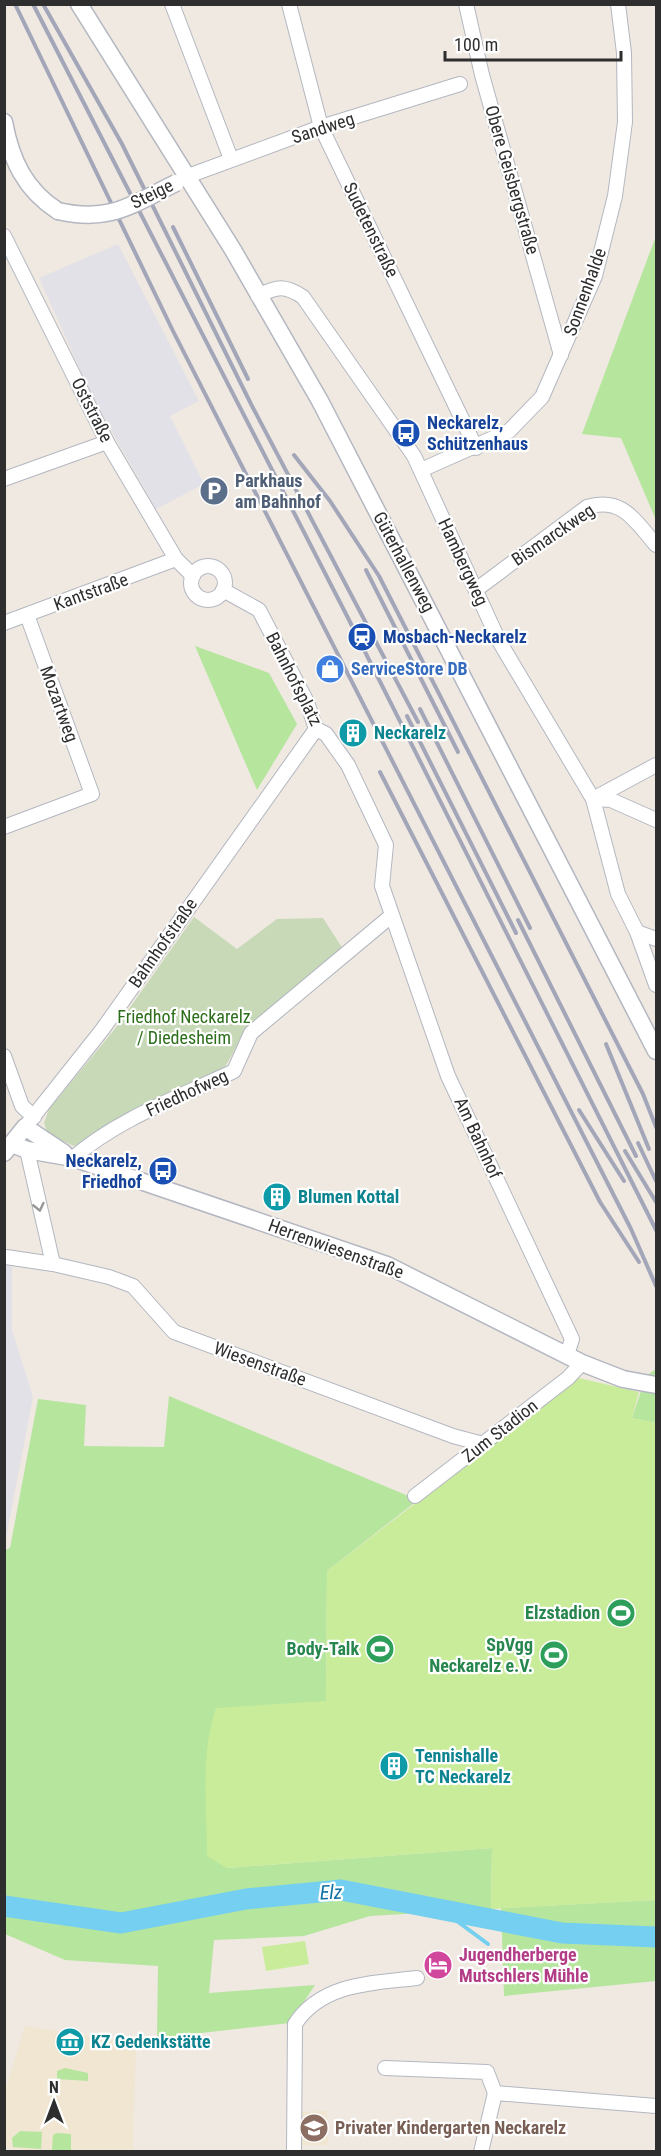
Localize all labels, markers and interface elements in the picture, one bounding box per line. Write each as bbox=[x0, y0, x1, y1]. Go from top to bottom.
scale bar bbox=[445, 24, 620, 62]
text: 100 m bbox=[454, 34, 498, 55]
street label: Obere Geisbergstraße bbox=[481, 103, 544, 257]
street label: Sandweg bbox=[289, 108, 357, 147]
street label: Steige bbox=[127, 174, 176, 213]
street label: Sudetenstraße bbox=[339, 179, 403, 281]
street label: Sonnenhalde bbox=[559, 245, 610, 339]
street label: Oststraße bbox=[67, 374, 118, 445]
place label: Neckarelz, Schützenhaus bbox=[427, 412, 528, 454]
bus stop icon: Neckarelz, Schützenhaus bbox=[390, 417, 422, 449]
place label: Parkhaus am Bahnhof bbox=[235, 470, 321, 512]
parking icon: Parkhaus am Bahnhof bbox=[198, 475, 230, 507]
street label: Bismarckweg bbox=[507, 499, 598, 570]
street label: Güterhallenweg bbox=[369, 508, 440, 615]
street label: Hambergweg bbox=[434, 515, 493, 609]
street label: Kantstraße bbox=[51, 568, 131, 615]
station icon: Mosbach-Neckarelz bbox=[346, 621, 378, 653]
place label: Mosbach-Neckarelz bbox=[383, 626, 527, 647]
street label: Bahnhofsplatz bbox=[262, 628, 327, 729]
shop icon: ServiceStore DB bbox=[314, 653, 346, 685]
place label: ServiceStore DB bbox=[351, 658, 468, 679]
street label: Mozartweg bbox=[36, 663, 83, 745]
building icon: Neckarelz bbox=[337, 717, 369, 749]
place label: Neckarelz bbox=[374, 722, 446, 743]
street label: Bahnhofstraße bbox=[124, 894, 201, 991]
park label: Friedhof Neckarelz / Diedesheim bbox=[117, 1006, 251, 1048]
street label: Friedhofweg bbox=[143, 1064, 231, 1121]
street label: Am Bahnhof bbox=[450, 1094, 507, 1182]
place label: Neckarelz, Friedhof bbox=[66, 1150, 142, 1192]
bus stop icon: Neckarelz, Friedhof bbox=[147, 1155, 179, 1187]
building icon: Blumen Kottal bbox=[261, 1181, 293, 1213]
place label: Blumen Kottal bbox=[298, 1186, 399, 1207]
one-way arrow bbox=[32, 1202, 45, 1212]
street label: Herrenwiesenstraße bbox=[266, 1214, 407, 1283]
street label: Wiesenstraße bbox=[211, 1337, 309, 1390]
street label: Zum Stadion bbox=[458, 1395, 542, 1467]
sports icon: Elzstadion bbox=[605, 1597, 637, 1629]
place label: Elzstadion bbox=[525, 1602, 600, 1623]
sports icon: Body-Talk bbox=[364, 1633, 396, 1665]
place label: SpVgg Neckarelz e.V. bbox=[429, 1634, 533, 1676]
place label: Body-Talk bbox=[287, 1638, 359, 1659]
sports icon: SpVgg Neckarelz e.V. bbox=[538, 1639, 570, 1671]
place label: Tennishalle TC Neckarelz bbox=[415, 1745, 511, 1787]
building icon: Tennishalle TC Neckarelz bbox=[378, 1750, 410, 1782]
water label: Elz bbox=[319, 1880, 343, 1904]
place label: Jugendherberge Mutschlers Mühle bbox=[459, 1944, 589, 1986]
hotel icon: Jugendherberge Mutschlers Mühle bbox=[422, 1949, 454, 1981]
museum icon: KZ Gedenkstätte bbox=[54, 2026, 86, 2058]
place label: KZ Gedenkstätte bbox=[91, 2031, 211, 2052]
north arrow bbox=[24, 2072, 84, 2132]
text: N bbox=[49, 2078, 59, 2097]
school or university icon: Privater Kindergarten Neckarelz bbox=[298, 2112, 330, 2144]
place label: Privater Kindergarten Neckarelz bbox=[335, 2117, 566, 2138]

